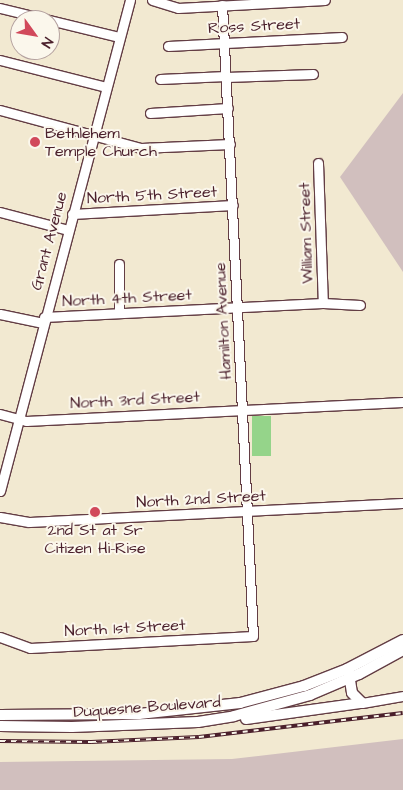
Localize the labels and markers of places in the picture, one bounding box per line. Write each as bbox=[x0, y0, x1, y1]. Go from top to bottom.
place label: Bethlehem Temple Church bbox=[45, 123, 157, 161]
marker: Bethlehem Temple Church bbox=[29, 136, 41, 148]
marker: 2nd St at Sr Citizen Hi-Rise bbox=[89, 506, 101, 518]
place label: 2nd St at Sr Citizen Hi-Rise bbox=[44, 520, 146, 558]

